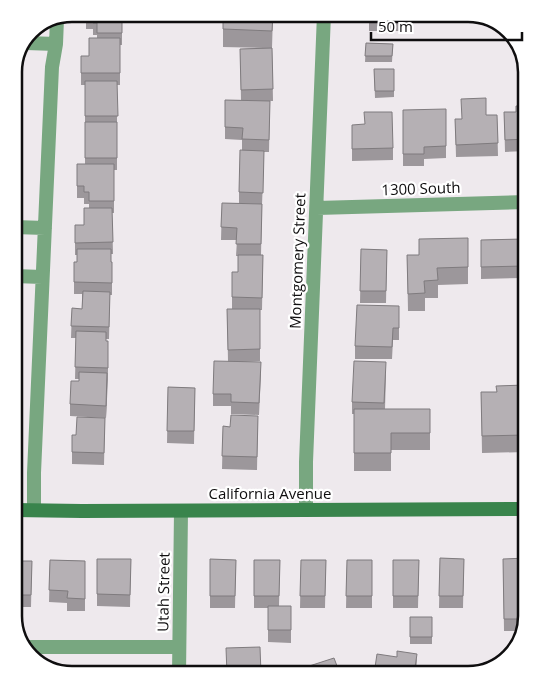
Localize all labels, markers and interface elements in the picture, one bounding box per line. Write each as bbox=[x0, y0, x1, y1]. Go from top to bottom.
scale bar bbox=[371, 10, 522, 42]
text: 50 m bbox=[378, 16, 413, 36]
street label: 1300 South bbox=[381, 177, 461, 199]
street label: Montgomery Street bbox=[285, 193, 309, 329]
street label: California Avenue bbox=[209, 483, 332, 503]
street label: Utah Street bbox=[152, 552, 174, 632]

